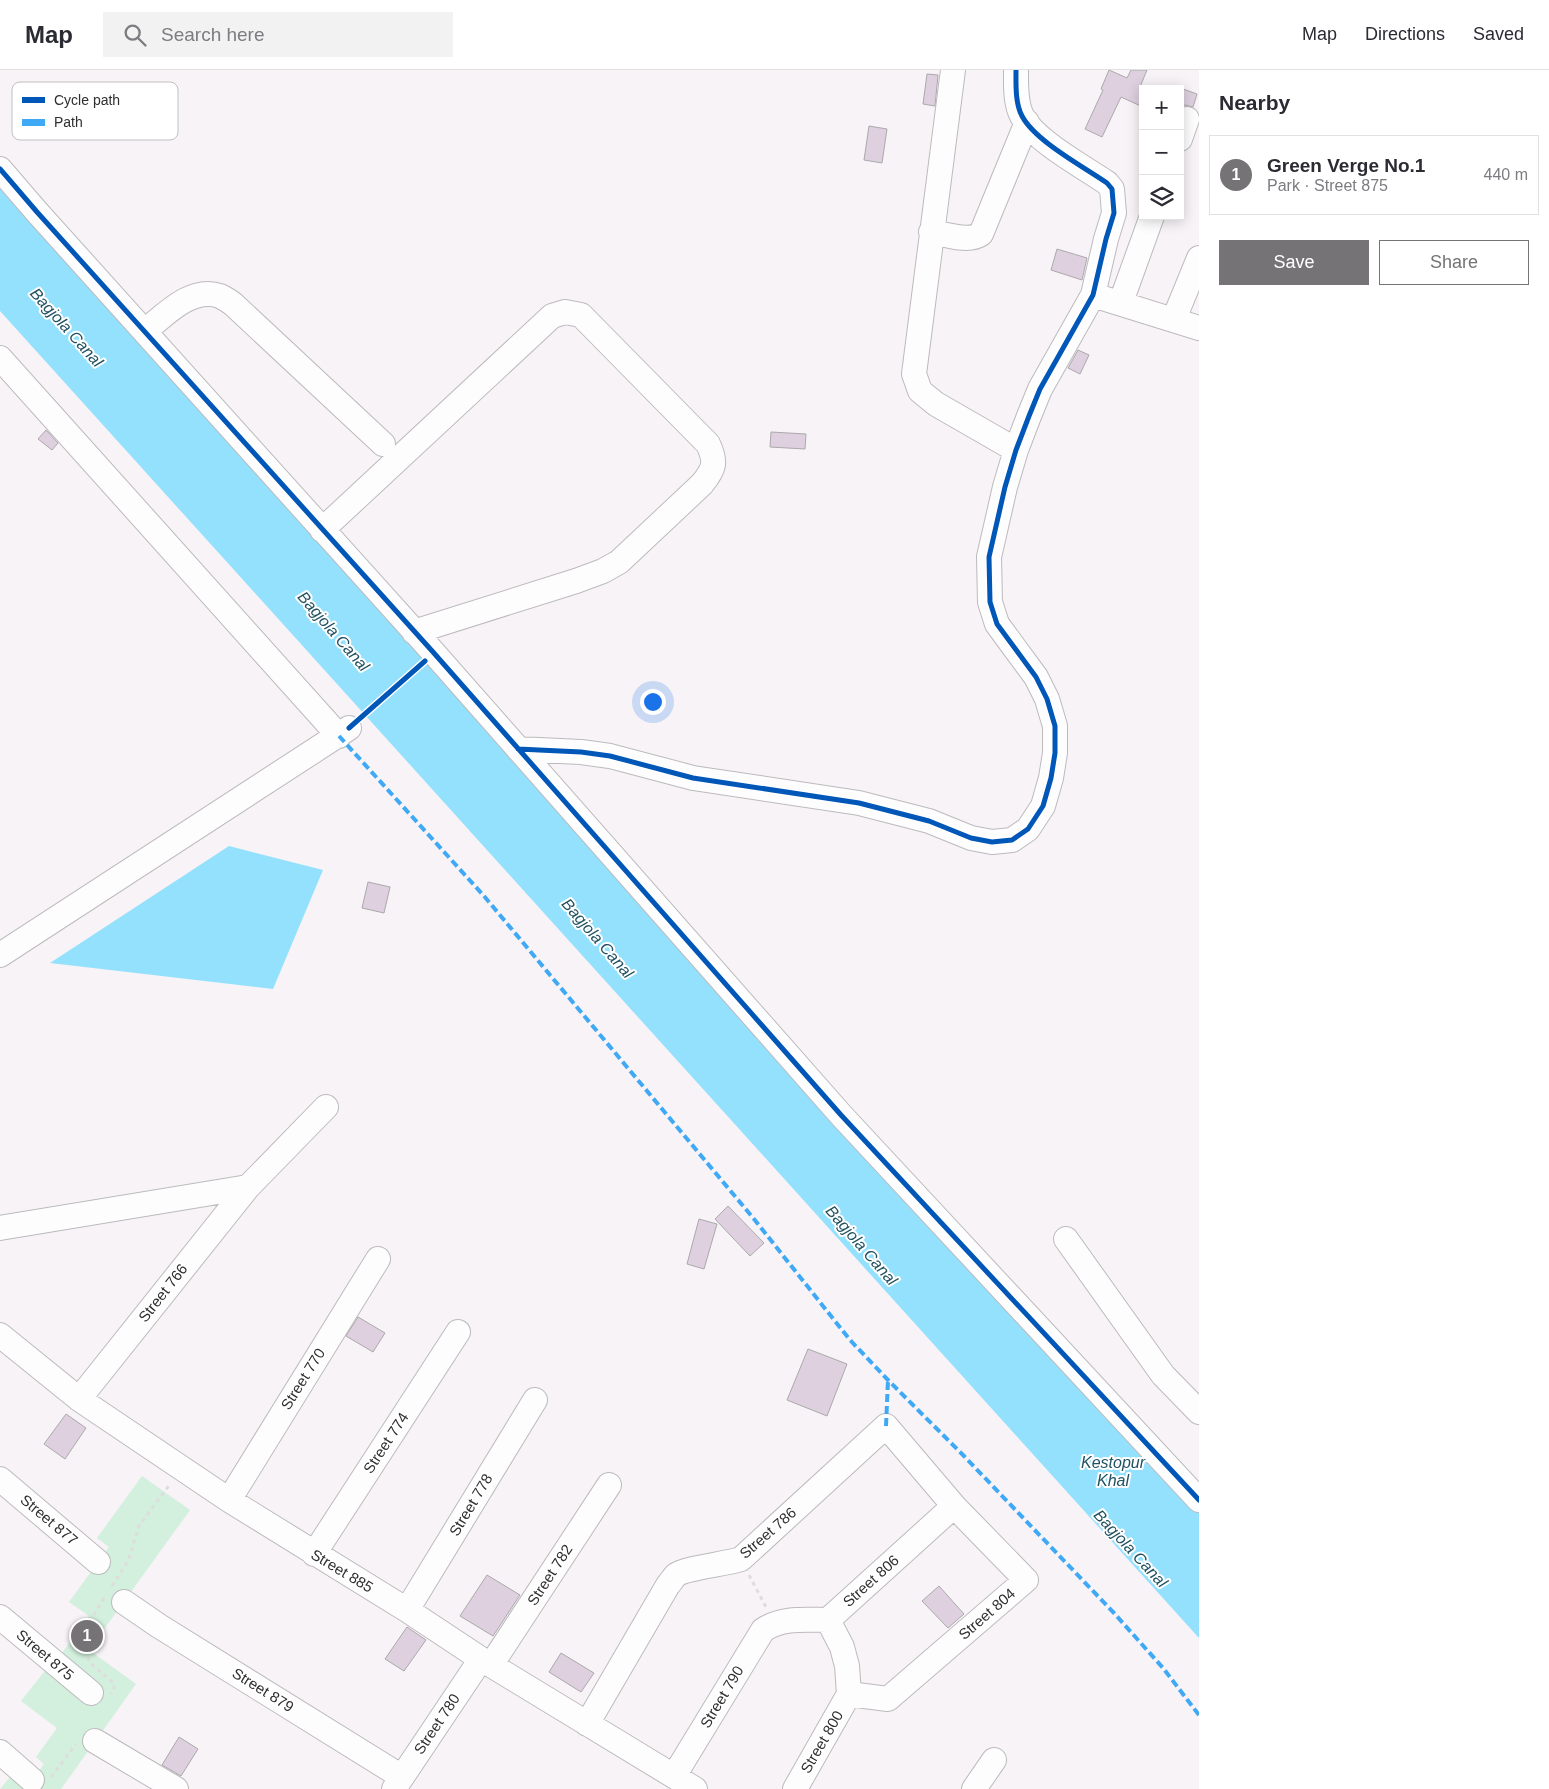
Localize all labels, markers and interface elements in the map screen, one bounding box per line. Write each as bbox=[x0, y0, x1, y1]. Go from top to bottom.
search box bbox=[103, 12, 453, 57]
text: Map bbox=[25, 21, 73, 48]
icon: search bbox=[121, 21, 149, 49]
text: Search here bbox=[161, 24, 265, 45]
text: Map bbox=[1302, 24, 1337, 44]
text: Directions bbox=[1365, 24, 1445, 44]
text: Saved bbox=[1473, 24, 1524, 44]
legend bbox=[12, 82, 178, 140]
map controls bbox=[1139, 85, 1184, 220]
button: + bbox=[1139, 85, 1184, 130]
text: Nearby bbox=[1219, 91, 1290, 114]
text: Cycle path bbox=[54, 92, 120, 108]
text: Path bbox=[54, 114, 83, 130]
button: − bbox=[1139, 130, 1184, 175]
text: Green Verge No.1 bbox=[1267, 155, 1425, 176]
text: 1 bbox=[1232, 166, 1240, 183]
text: 440 m bbox=[1484, 166, 1528, 183]
button: layers bbox=[1139, 175, 1184, 220]
text: Park · Street 875 bbox=[1267, 177, 1388, 194]
button: Save bbox=[1219, 240, 1369, 285]
button: Share bbox=[1379, 240, 1529, 285]
water label: Bagjola Canal bbox=[27, 285, 107, 370]
water label: Bagjola Canal bbox=[295, 588, 373, 675]
your location bbox=[640, 689, 666, 715]
water label: Bagjola Canal bbox=[559, 895, 637, 982]
water label: Bagjola Canal bbox=[823, 1202, 901, 1289]
street label: Street 766 bbox=[135, 1260, 191, 1325]
street label: Street 770 bbox=[277, 1345, 328, 1413]
street label: Street 774 bbox=[360, 1409, 412, 1476]
water label: Kestopur Khal bbox=[1081, 1454, 1146, 1489]
street label: Street 778 bbox=[445, 1471, 496, 1539]
street label: Street 877 bbox=[17, 1491, 81, 1548]
street label: Street 786 bbox=[736, 1504, 799, 1562]
water label: Bagjola Canal bbox=[1090, 1506, 1171, 1591]
street label: Street 782 bbox=[524, 1541, 576, 1608]
street label: Street 885 bbox=[308, 1545, 376, 1596]
street label: Street 806 bbox=[839, 1551, 902, 1610]
street label: Street 804 bbox=[955, 1585, 1018, 1643]
pin: 1 bbox=[71, 1617, 103, 1655]
street label: Street 875 bbox=[13, 1626, 77, 1683]
street label: Street 790 bbox=[696, 1663, 747, 1731]
street label: Street 879 bbox=[229, 1664, 297, 1715]
street label: Street 780 bbox=[410, 1690, 463, 1757]
street label: Street 800 bbox=[797, 1708, 846, 1776]

